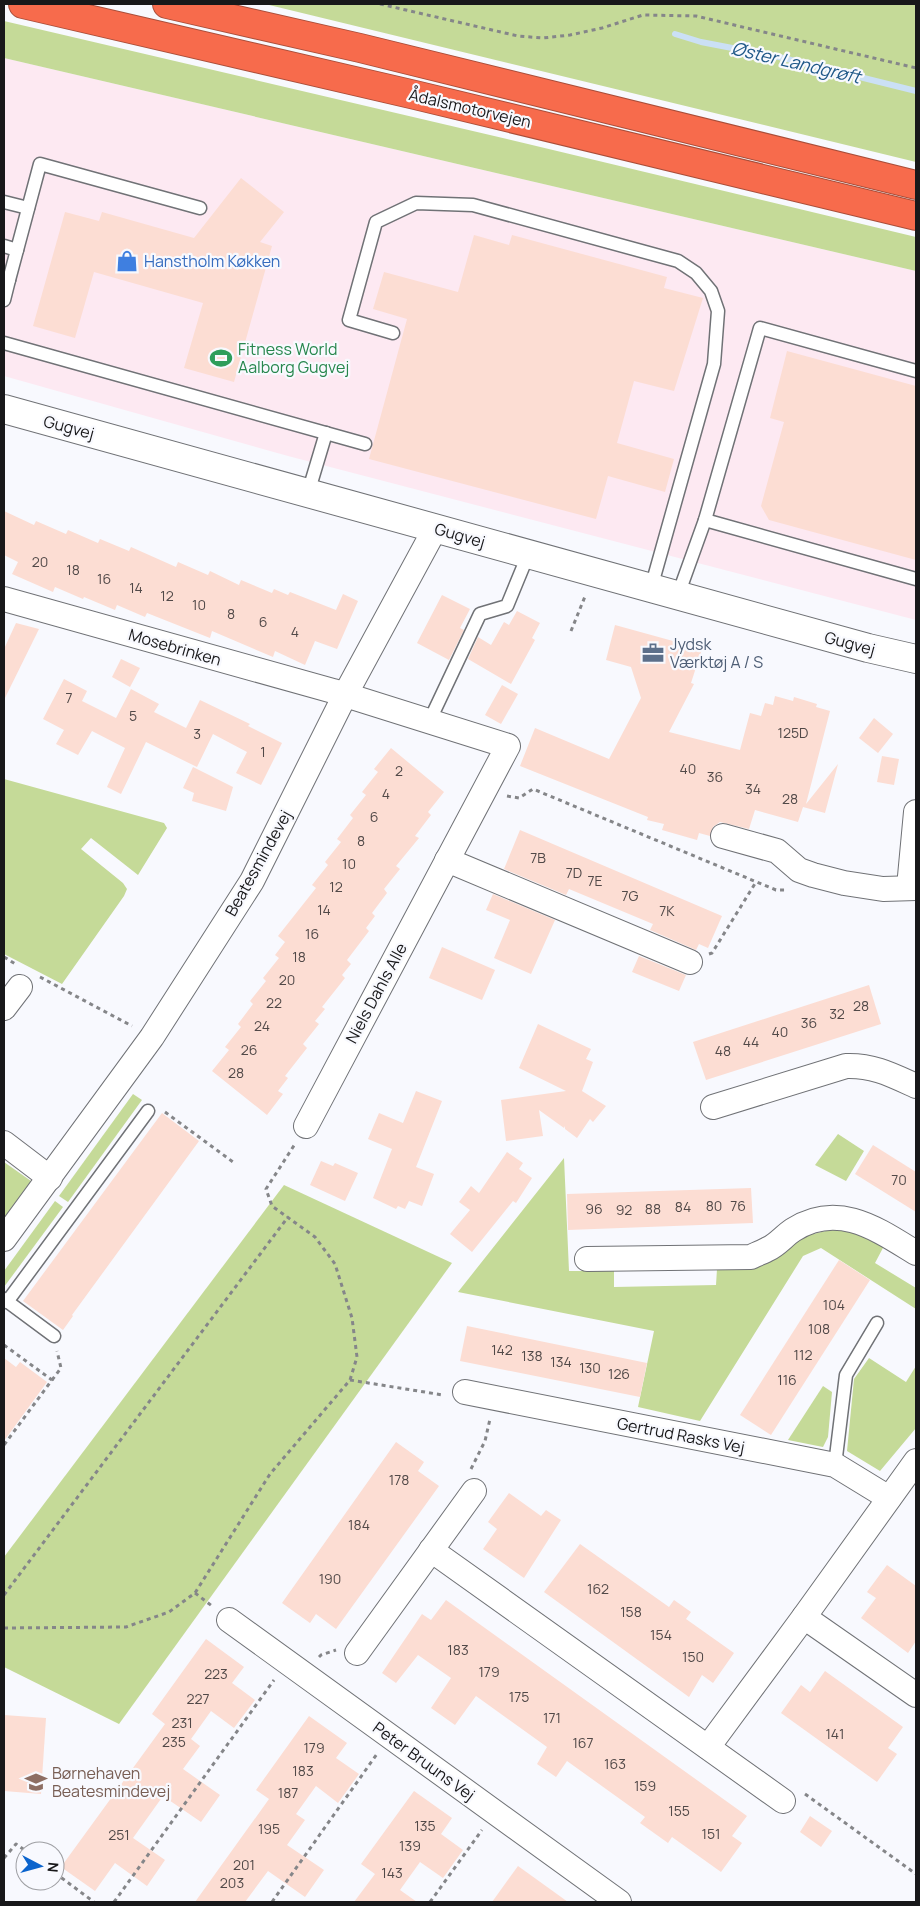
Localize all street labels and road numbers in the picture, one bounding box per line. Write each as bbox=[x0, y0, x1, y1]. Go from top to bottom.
street label: Ådalsmotorvejen bbox=[407, 83, 533, 133]
street label: Gugvej bbox=[41, 410, 97, 444]
street label: Gugvej bbox=[432, 517, 488, 553]
street label: Mosebrinken bbox=[126, 623, 224, 671]
street label: Gugvej bbox=[822, 626, 878, 660]
street label: Beatesmindevej bbox=[220, 806, 296, 920]
street label: Niels Dahls Alle bbox=[340, 939, 412, 1047]
street label: Gertrud Rasks Vej bbox=[615, 1412, 747, 1458]
street label: Peter Bruuns Vej bbox=[369, 1717, 479, 1805]

